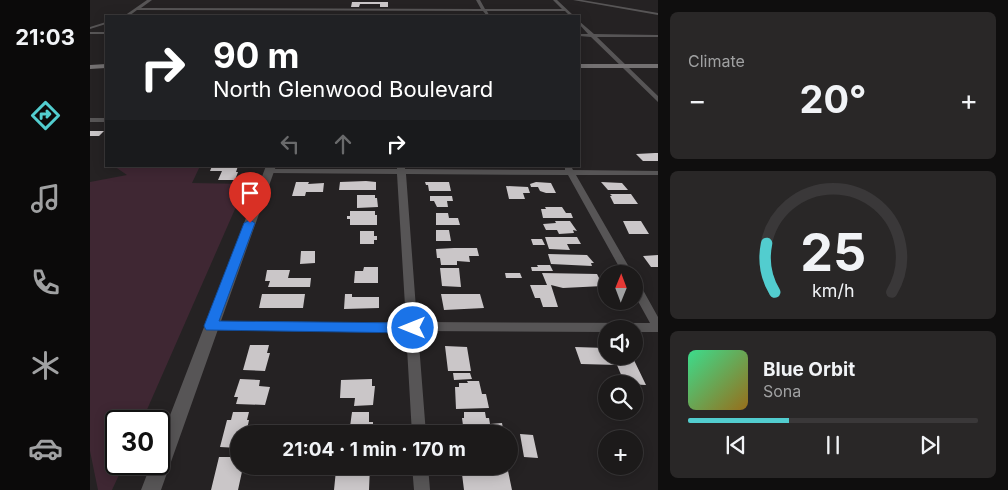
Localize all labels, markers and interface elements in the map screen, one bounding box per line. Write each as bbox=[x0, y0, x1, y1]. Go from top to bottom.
text: 21:03 bbox=[15, 24, 75, 50]
text: 90 m bbox=[213, 34, 300, 76]
icon: right bbox=[130, 35, 195, 100]
text: Climate bbox=[688, 51, 745, 71]
text: North Glenwood Boulevard bbox=[213, 76, 493, 102]
text: 20° bbox=[799, 76, 867, 122]
text: − bbox=[688, 83, 707, 117]
text: + bbox=[959, 83, 978, 117]
icon: directions bbox=[28, 98, 63, 133]
icon: left bbox=[276, 130, 304, 158]
icon: ahead bbox=[329, 130, 357, 158]
icon: right bbox=[382, 130, 410, 158]
pin bbox=[229, 172, 271, 223]
icon: arrive bbox=[236, 179, 264, 207]
icon: music bbox=[28, 181, 63, 216]
text: 25 bbox=[800, 221, 866, 284]
icon: phone bbox=[28, 265, 63, 300]
north arrow bbox=[598, 265, 642, 310]
map controls bbox=[598, 265, 643, 475]
text: km/h bbox=[812, 280, 854, 301]
position arrow bbox=[386, 301, 438, 353]
button: sound bbox=[598, 320, 643, 365]
icon: climate bbox=[28, 348, 63, 383]
text: Blue Orbit bbox=[763, 358, 855, 381]
button: search bbox=[598, 375, 643, 420]
text: Sona bbox=[763, 381, 801, 401]
speed limit sign: 30 bbox=[105, 410, 170, 475]
button: + bbox=[598, 430, 643, 475]
icon: car bbox=[28, 431, 63, 466]
icon: previous bbox=[722, 431, 750, 459]
icon: pause bbox=[819, 431, 847, 459]
icon: next bbox=[916, 431, 944, 459]
text: 21:04 · 1 min · 170 m bbox=[282, 438, 466, 461]

